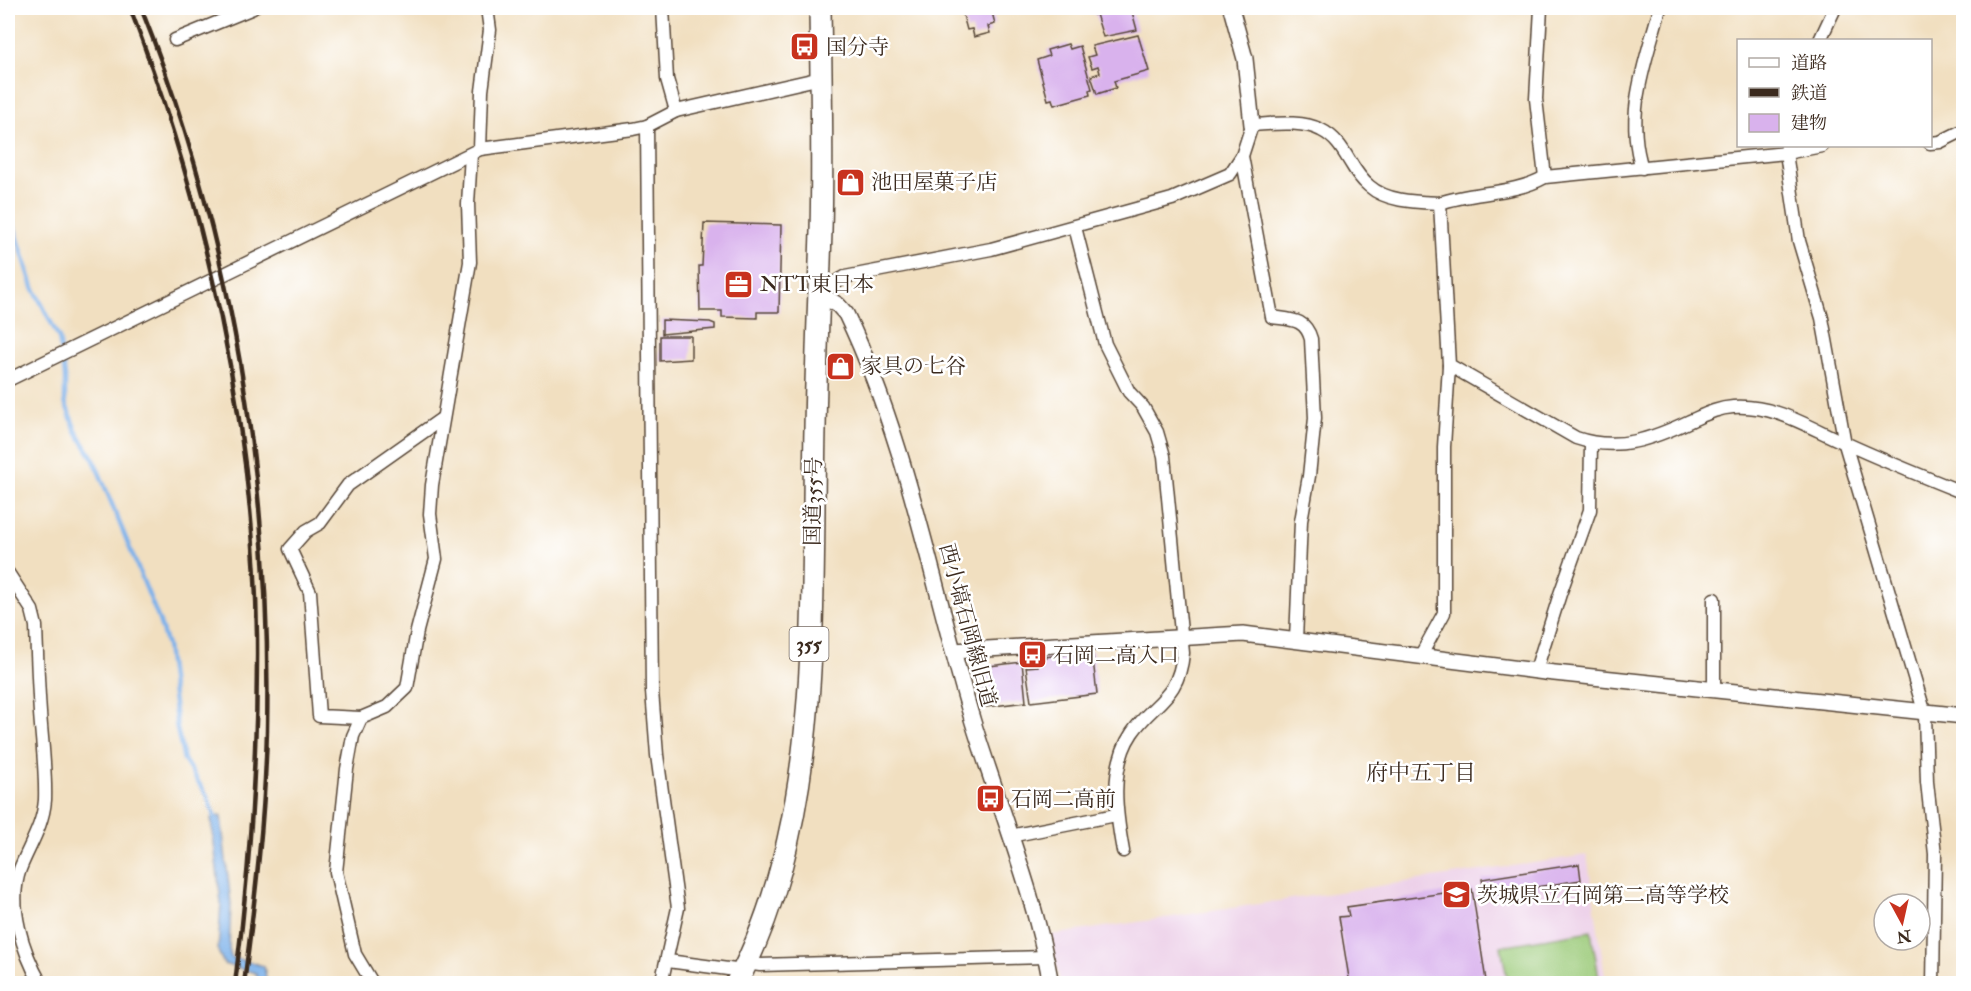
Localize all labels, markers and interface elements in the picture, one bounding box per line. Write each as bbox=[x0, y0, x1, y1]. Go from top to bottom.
bus stop icon: 国分寺 bbox=[789, 31, 821, 63]
place label: 国分寺 bbox=[826, 34, 889, 61]
legend bbox=[1737, 39, 1932, 147]
text: 道路 bbox=[1791, 52, 1827, 75]
text: 鉄道 bbox=[1791, 82, 1827, 105]
text: 建物 bbox=[1791, 112, 1827, 135]
shop icon: 池田屋菓子店 bbox=[834, 166, 866, 198]
place label: 池田屋菓子店 bbox=[871, 169, 997, 196]
office icon: NTT東日本 bbox=[723, 268, 755, 300]
place label: NTT東日本 bbox=[760, 271, 873, 298]
shop icon: 家具の七谷 bbox=[824, 350, 856, 382]
place label: 家具の七谷 bbox=[861, 353, 966, 380]
street label: 国道355号 bbox=[799, 456, 828, 546]
street label: 西小塙石岡線旧道 bbox=[933, 540, 1002, 710]
road number: 355 bbox=[790, 627, 828, 661]
bus stop icon: 石岡二高入口 bbox=[1016, 639, 1048, 671]
place label: 石岡二高入口 bbox=[1053, 642, 1179, 669]
district label: 府中五丁目 bbox=[1366, 759, 1476, 787]
bus stop icon: 石岡二高前 bbox=[974, 783, 1006, 815]
place label: 石岡二高前 bbox=[1011, 786, 1116, 813]
school or university icon: 茨城県立石岡第二高等学校 bbox=[1440, 879, 1472, 911]
place label: 茨城県立石岡第二高等学校 bbox=[1477, 882, 1729, 909]
north arrow bbox=[1872, 892, 1932, 952]
text: N bbox=[1895, 925, 1913, 947]

